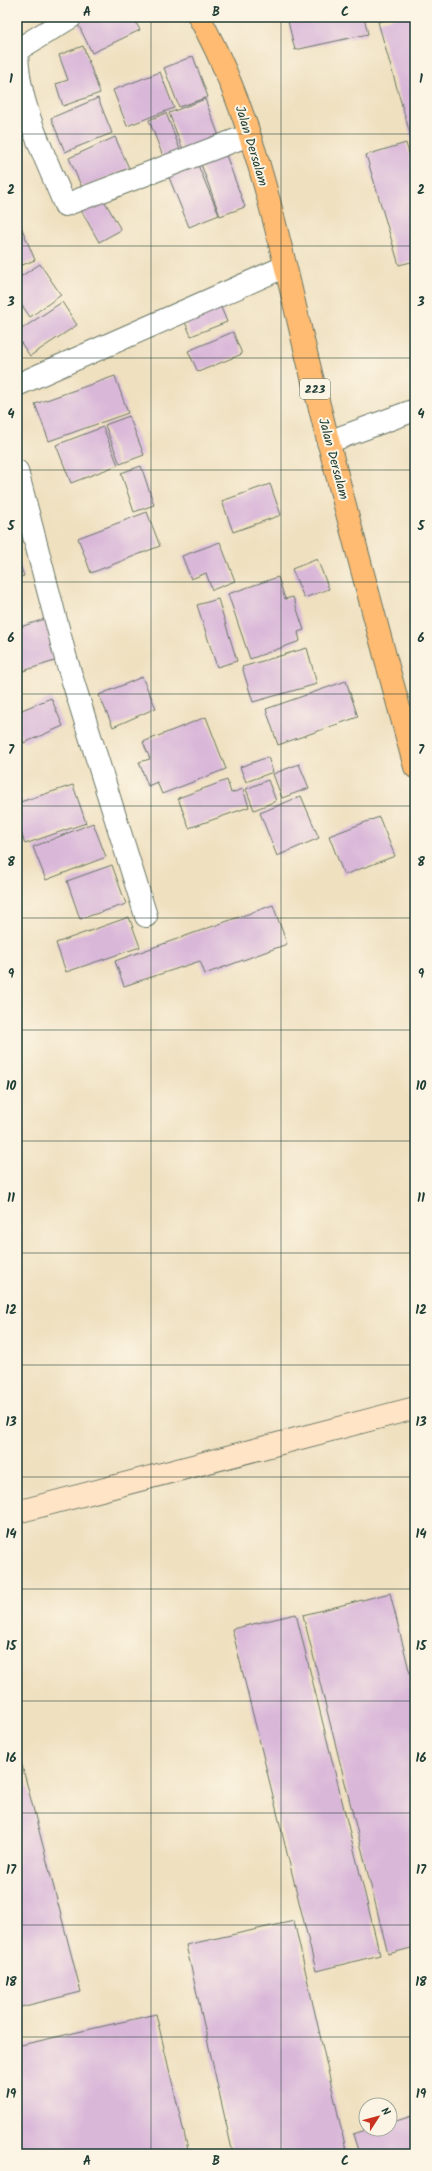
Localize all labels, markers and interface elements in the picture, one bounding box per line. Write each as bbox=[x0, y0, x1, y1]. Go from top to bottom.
text: A bbox=[83, 2, 91, 23]
text: B bbox=[212, 2, 220, 23]
text: C bbox=[341, 2, 349, 23]
text: 1 bbox=[9, 69, 13, 90]
text: 1 bbox=[419, 69, 423, 90]
street label: Jalan Dersalam bbox=[229, 103, 273, 189]
text: 2 bbox=[7, 180, 15, 201]
text: 2 bbox=[417, 180, 425, 201]
text: 3 bbox=[6, 292, 15, 313]
text: 3 bbox=[416, 292, 425, 313]
road number: 223 bbox=[300, 379, 330, 399]
text: 4 bbox=[7, 404, 15, 425]
text: 4 bbox=[417, 404, 425, 425]
street label: Jalan Dersalam bbox=[312, 416, 354, 502]
text: 5 bbox=[7, 516, 16, 537]
text: 5 bbox=[417, 516, 426, 537]
text: 6 bbox=[7, 628, 15, 649]
text: 6 bbox=[417, 628, 425, 649]
text: 7 bbox=[8, 740, 15, 761]
text: 7 bbox=[418, 740, 425, 761]
text: 8 bbox=[7, 852, 15, 873]
text: 8 bbox=[417, 852, 425, 873]
text: 9 bbox=[8, 964, 15, 985]
text: 9 bbox=[418, 964, 425, 985]
text: 10 bbox=[6, 1076, 17, 1097]
text: 10 bbox=[416, 1076, 427, 1097]
text: 11 bbox=[7, 1188, 15, 1209]
text: 11 bbox=[417, 1188, 425, 1209]
text: 12 bbox=[5, 1300, 17, 1321]
text: 12 bbox=[415, 1300, 427, 1321]
text: 13 bbox=[5, 1412, 17, 1433]
text: 13 bbox=[415, 1412, 427, 1433]
text: 14 bbox=[5, 1524, 17, 1545]
text: 14 bbox=[415, 1524, 427, 1545]
text: 15 bbox=[6, 1636, 18, 1657]
text: 15 bbox=[416, 1636, 428, 1657]
text: 16 bbox=[6, 1748, 16, 1769]
text: 16 bbox=[416, 1748, 426, 1769]
text: 17 bbox=[6, 1860, 17, 1881]
text: 17 bbox=[416, 1860, 427, 1881]
text: 18 bbox=[5, 1972, 17, 1993]
text: 18 bbox=[415, 1972, 427, 1993]
text: 19 bbox=[6, 2084, 17, 2105]
text: 19 bbox=[416, 2084, 427, 2105]
north arrow bbox=[358, 2097, 398, 2137]
text: N bbox=[376, 2104, 395, 2120]
text: A bbox=[83, 2151, 91, 2171]
text: B bbox=[212, 2151, 220, 2171]
text: C bbox=[341, 2151, 349, 2171]

